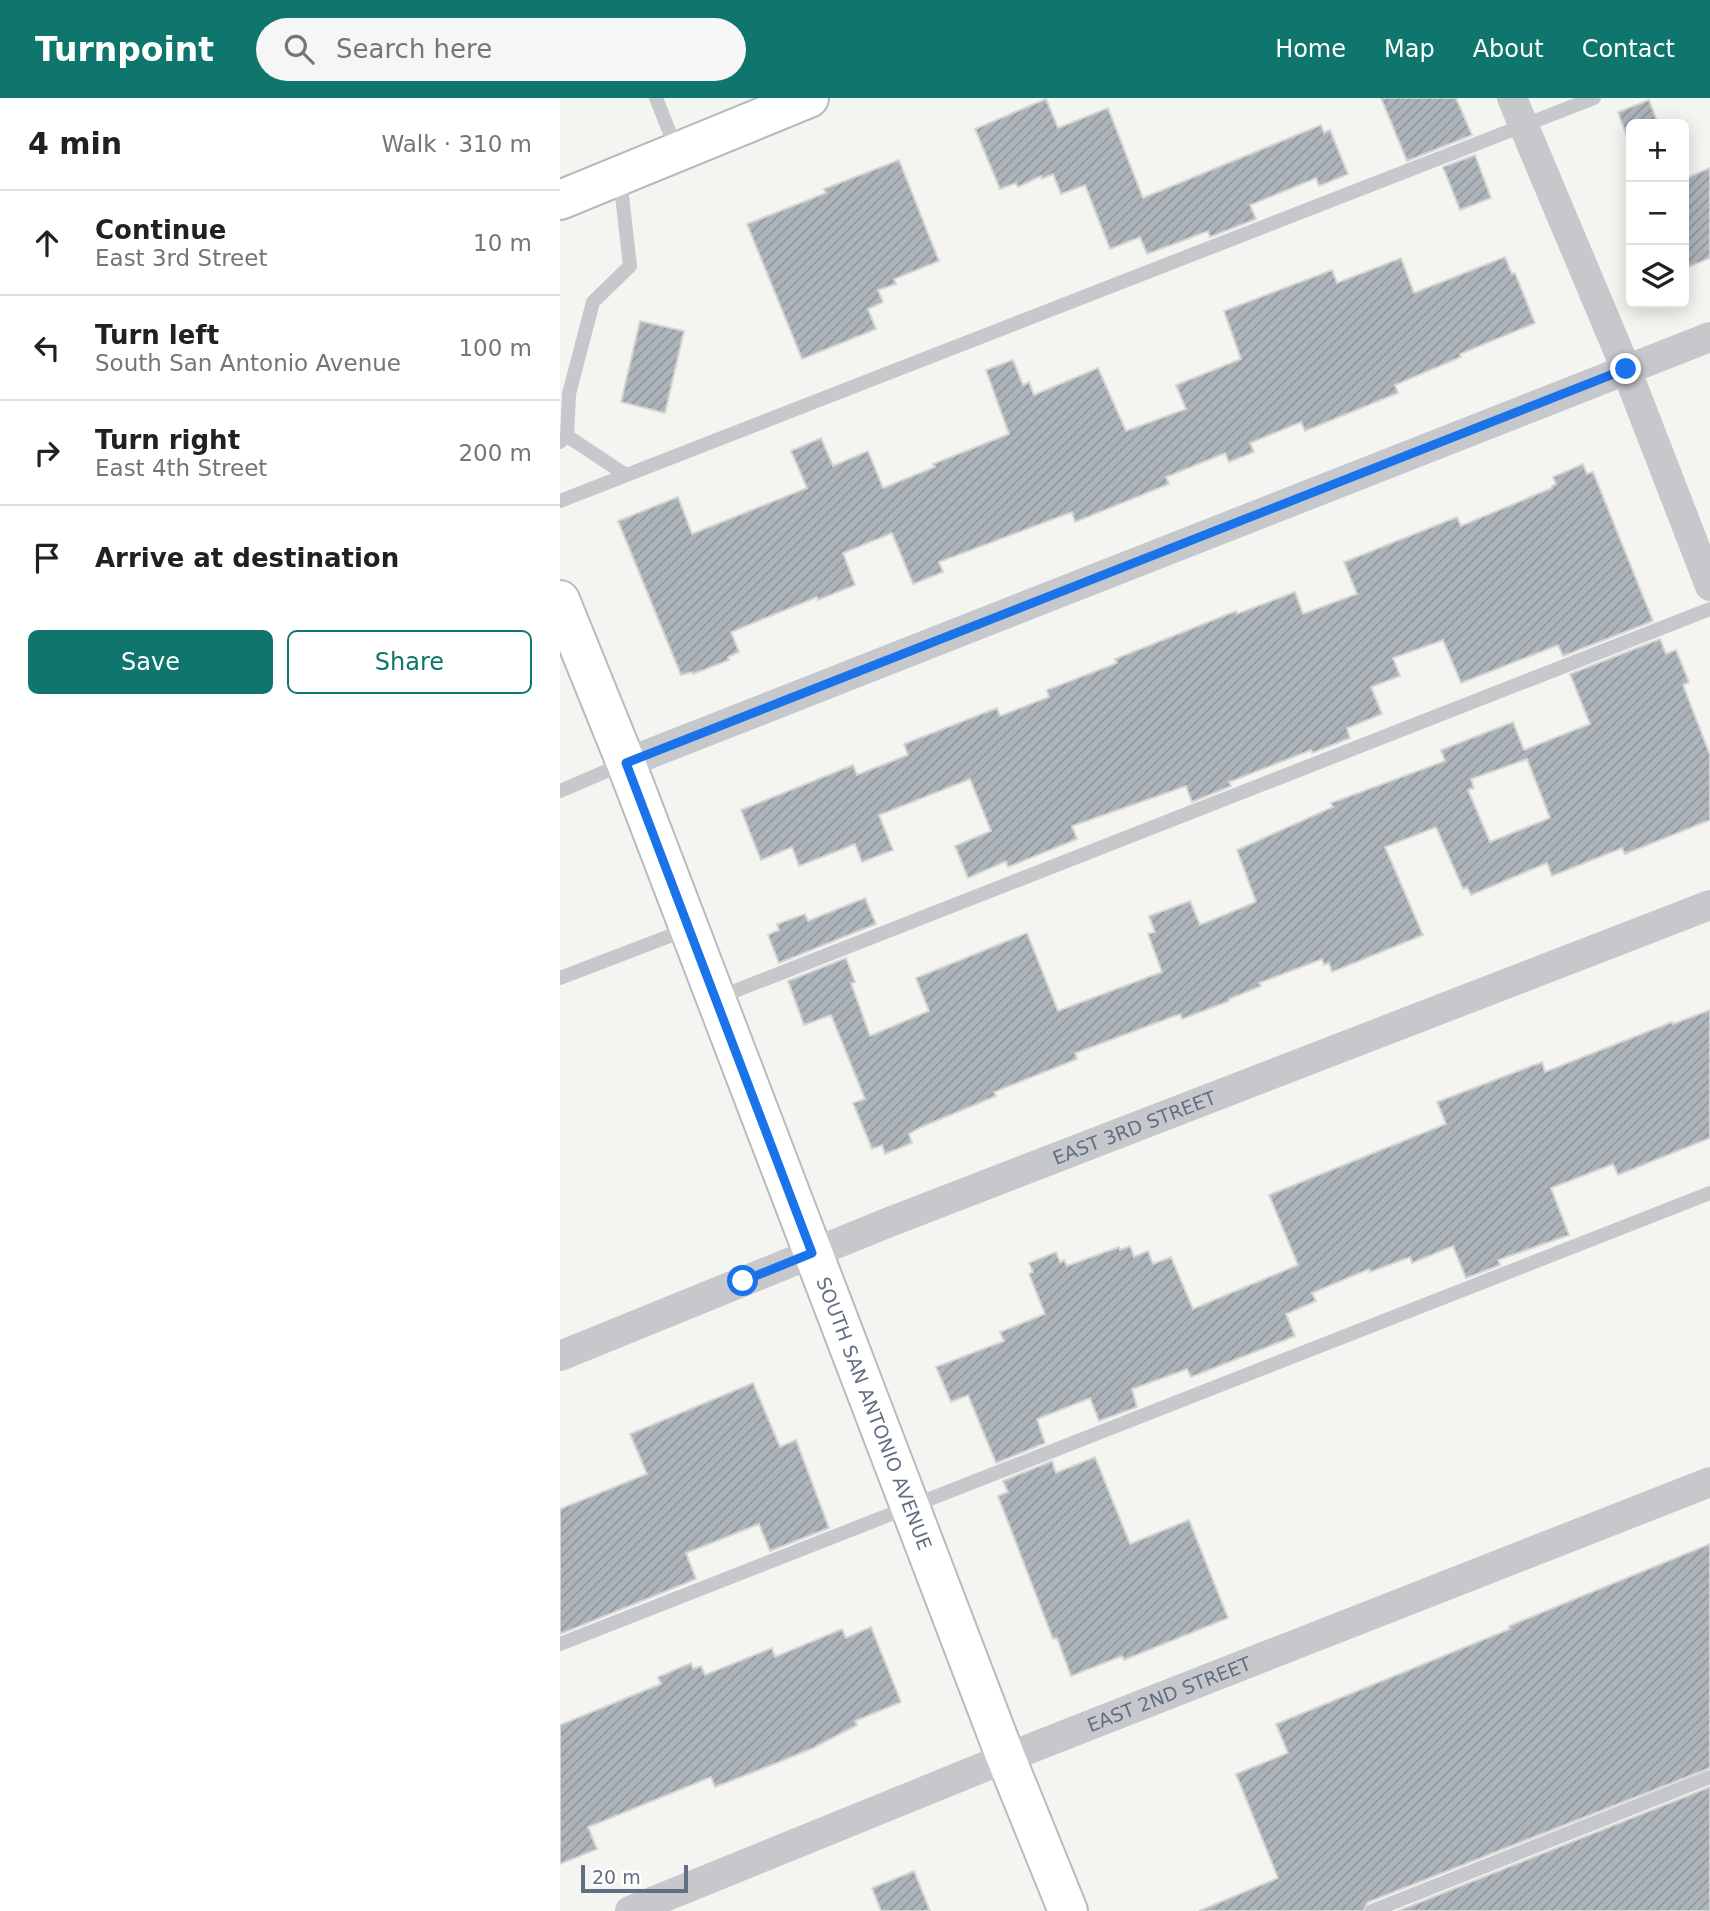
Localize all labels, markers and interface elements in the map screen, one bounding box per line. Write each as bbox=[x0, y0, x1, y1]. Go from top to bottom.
search box bbox=[256, 18, 746, 81]
text: Turnpoint bbox=[35, 30, 214, 69]
icon: search bbox=[280, 30, 318, 68]
text: Search here bbox=[336, 34, 492, 64]
text: Home bbox=[1275, 35, 1346, 63]
text: Map bbox=[1384, 35, 1435, 63]
text: About bbox=[1473, 35, 1544, 63]
text: Contact bbox=[1582, 35, 1675, 63]
map controls bbox=[1626, 119, 1689, 308]
button: + bbox=[1626, 119, 1689, 182]
text: 4 min bbox=[28, 126, 122, 161]
text: Walk · 310 m bbox=[381, 131, 532, 157]
button: − bbox=[1626, 182, 1689, 245]
text: Continue bbox=[95, 215, 226, 245]
icon: ahead bbox=[28, 224, 66, 262]
text: 10 m bbox=[473, 230, 532, 256]
text: East 3rd Street bbox=[95, 245, 267, 271]
button: layers bbox=[1626, 245, 1689, 308]
text: Turn left bbox=[95, 320, 219, 350]
icon: left bbox=[28, 329, 66, 367]
text: 100 m bbox=[458, 335, 532, 361]
text: South San Antonio Avenue bbox=[95, 350, 401, 376]
route end bbox=[1610, 353, 1641, 384]
text: Turn right bbox=[95, 425, 240, 455]
icon: right bbox=[28, 434, 66, 472]
text: 200 m bbox=[458, 440, 532, 466]
text: East 4th Street bbox=[95, 455, 267, 481]
icon: arrive bbox=[28, 539, 66, 577]
text: Arrive at destination bbox=[95, 543, 399, 573]
button: Save bbox=[28, 630, 273, 694]
button: Share bbox=[287, 630, 532, 694]
street label: EAST 3RD STREET bbox=[1049, 1086, 1219, 1169]
route start bbox=[727, 1265, 758, 1296]
street label: SOUTH SAN ANTONIO AVENUE bbox=[812, 1274, 936, 1553]
street label: EAST 2ND STREET bbox=[1084, 1652, 1254, 1736]
scale bar bbox=[581, 1862, 688, 1894]
text: 20 m bbox=[592, 1866, 641, 1888]

